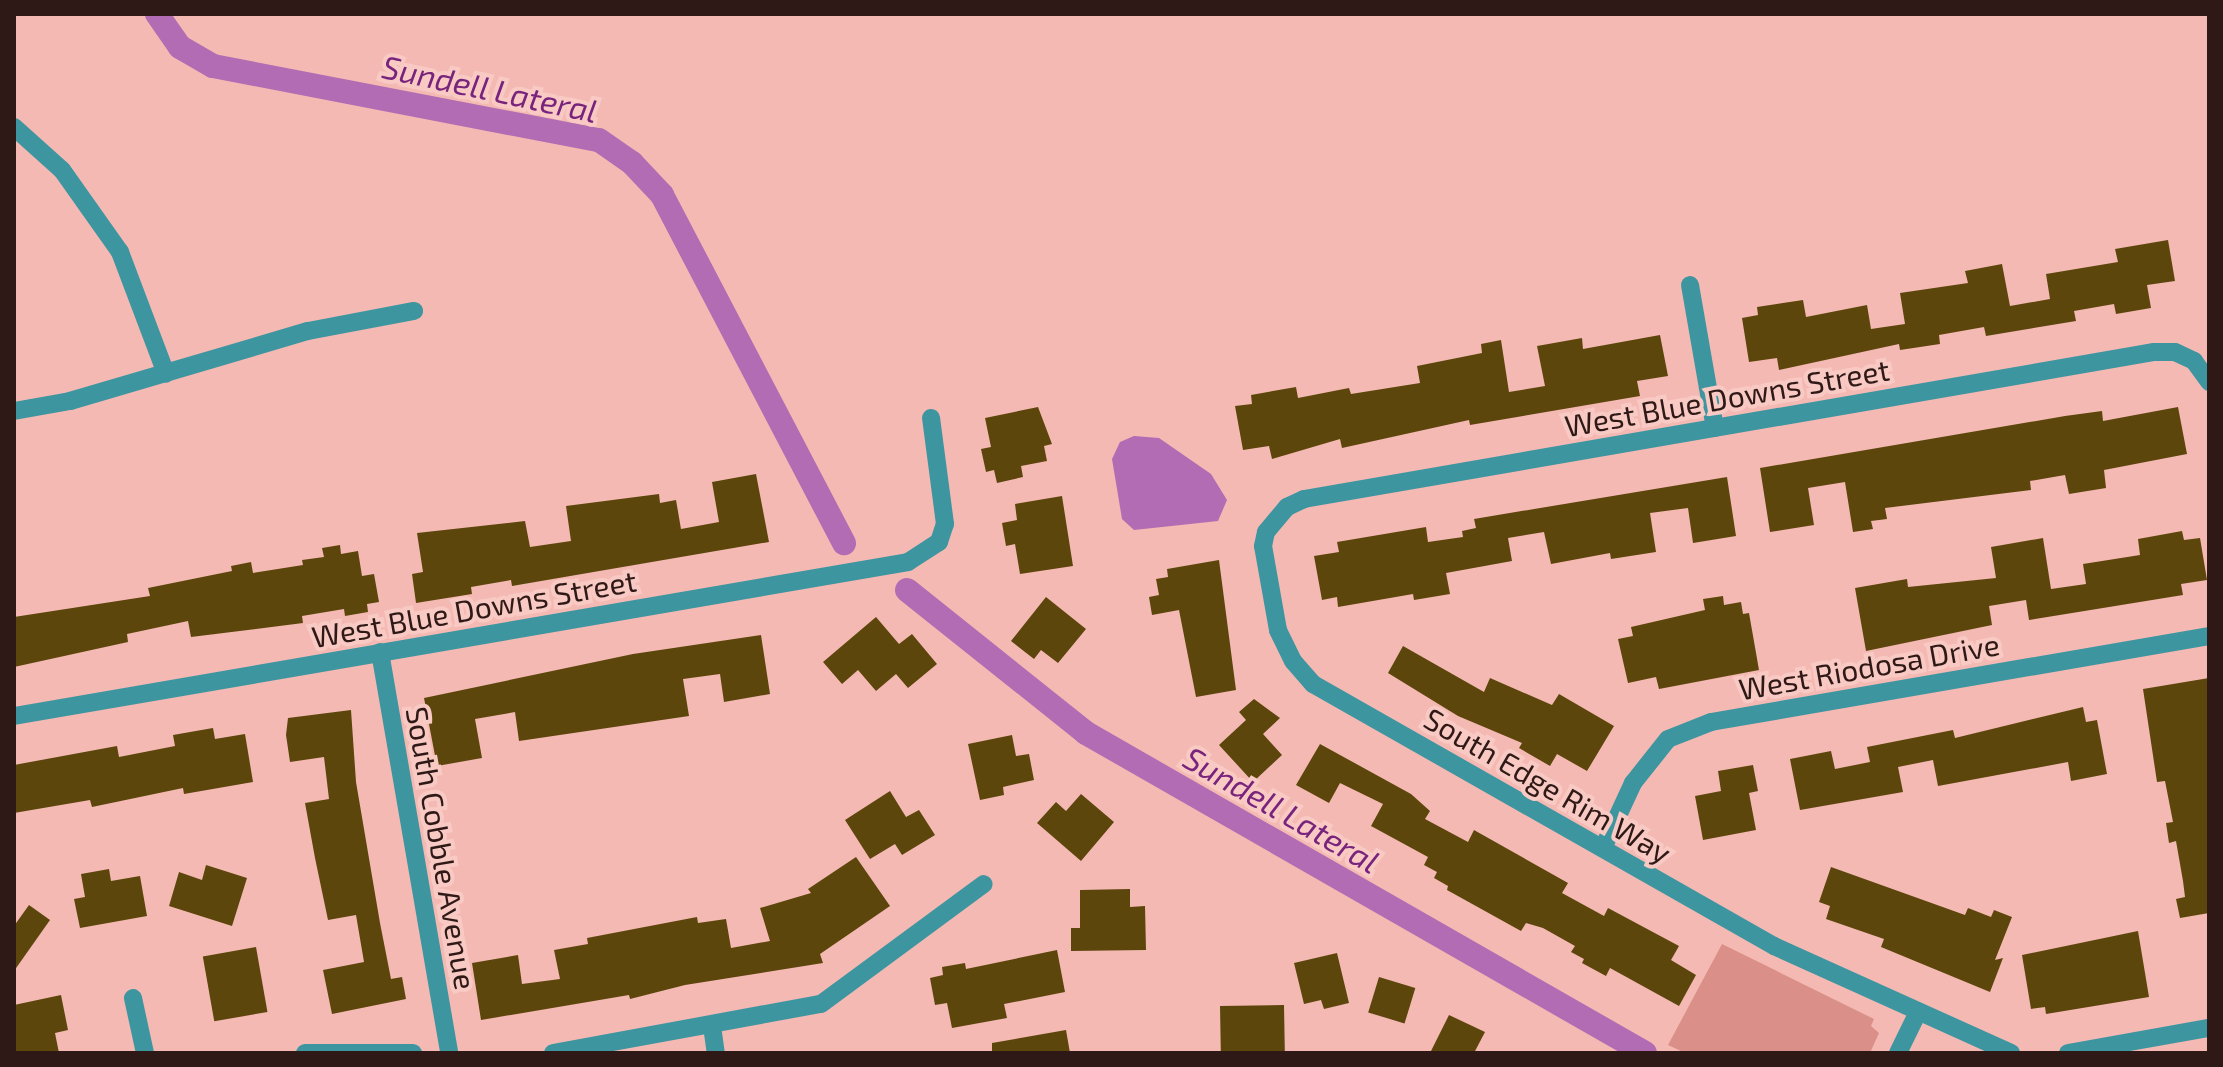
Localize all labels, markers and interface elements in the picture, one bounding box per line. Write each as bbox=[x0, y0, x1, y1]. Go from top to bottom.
water label: Sundell Lateral bbox=[378, 46, 602, 130]
street label: West Blue Downs Street bbox=[1562, 351, 1892, 443]
street label: West Blue Downs Street bbox=[309, 562, 639, 654]
street label: West Riodosa Drive bbox=[1736, 625, 2002, 707]
street label: South Edge Rim Way bbox=[1418, 700, 1678, 870]
street label: South Cobble Avenue bbox=[399, 704, 485, 992]
water label: Sundell Lateral bbox=[1177, 737, 1387, 881]

